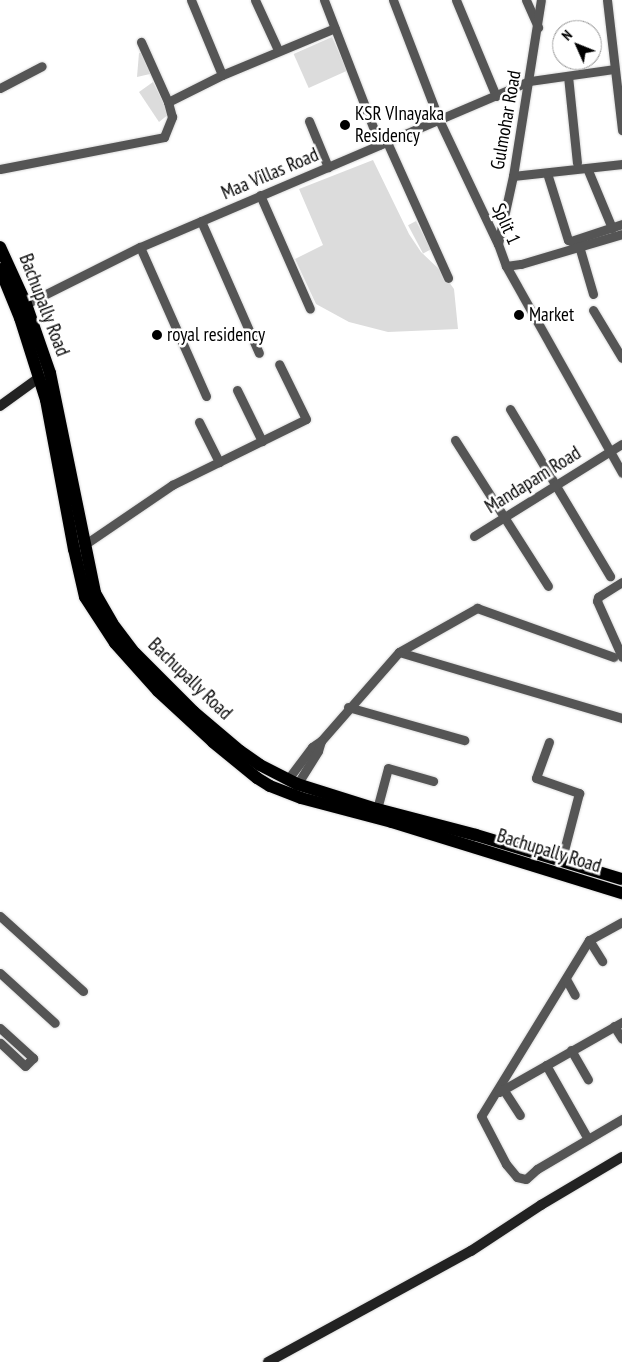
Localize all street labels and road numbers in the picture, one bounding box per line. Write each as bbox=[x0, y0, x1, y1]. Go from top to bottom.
street label: Gulmohar Road bbox=[486, 69, 526, 171]
street label: Maa Villas Road bbox=[218, 143, 322, 205]
street label: Split 1 bbox=[487, 200, 525, 248]
street label: Bachupally Road bbox=[14, 250, 74, 360]
street label: Mandapam Road bbox=[481, 442, 585, 518]
street label: Bachupally Road bbox=[143, 633, 237, 725]
street label: Bachupally Road bbox=[494, 824, 604, 878]

